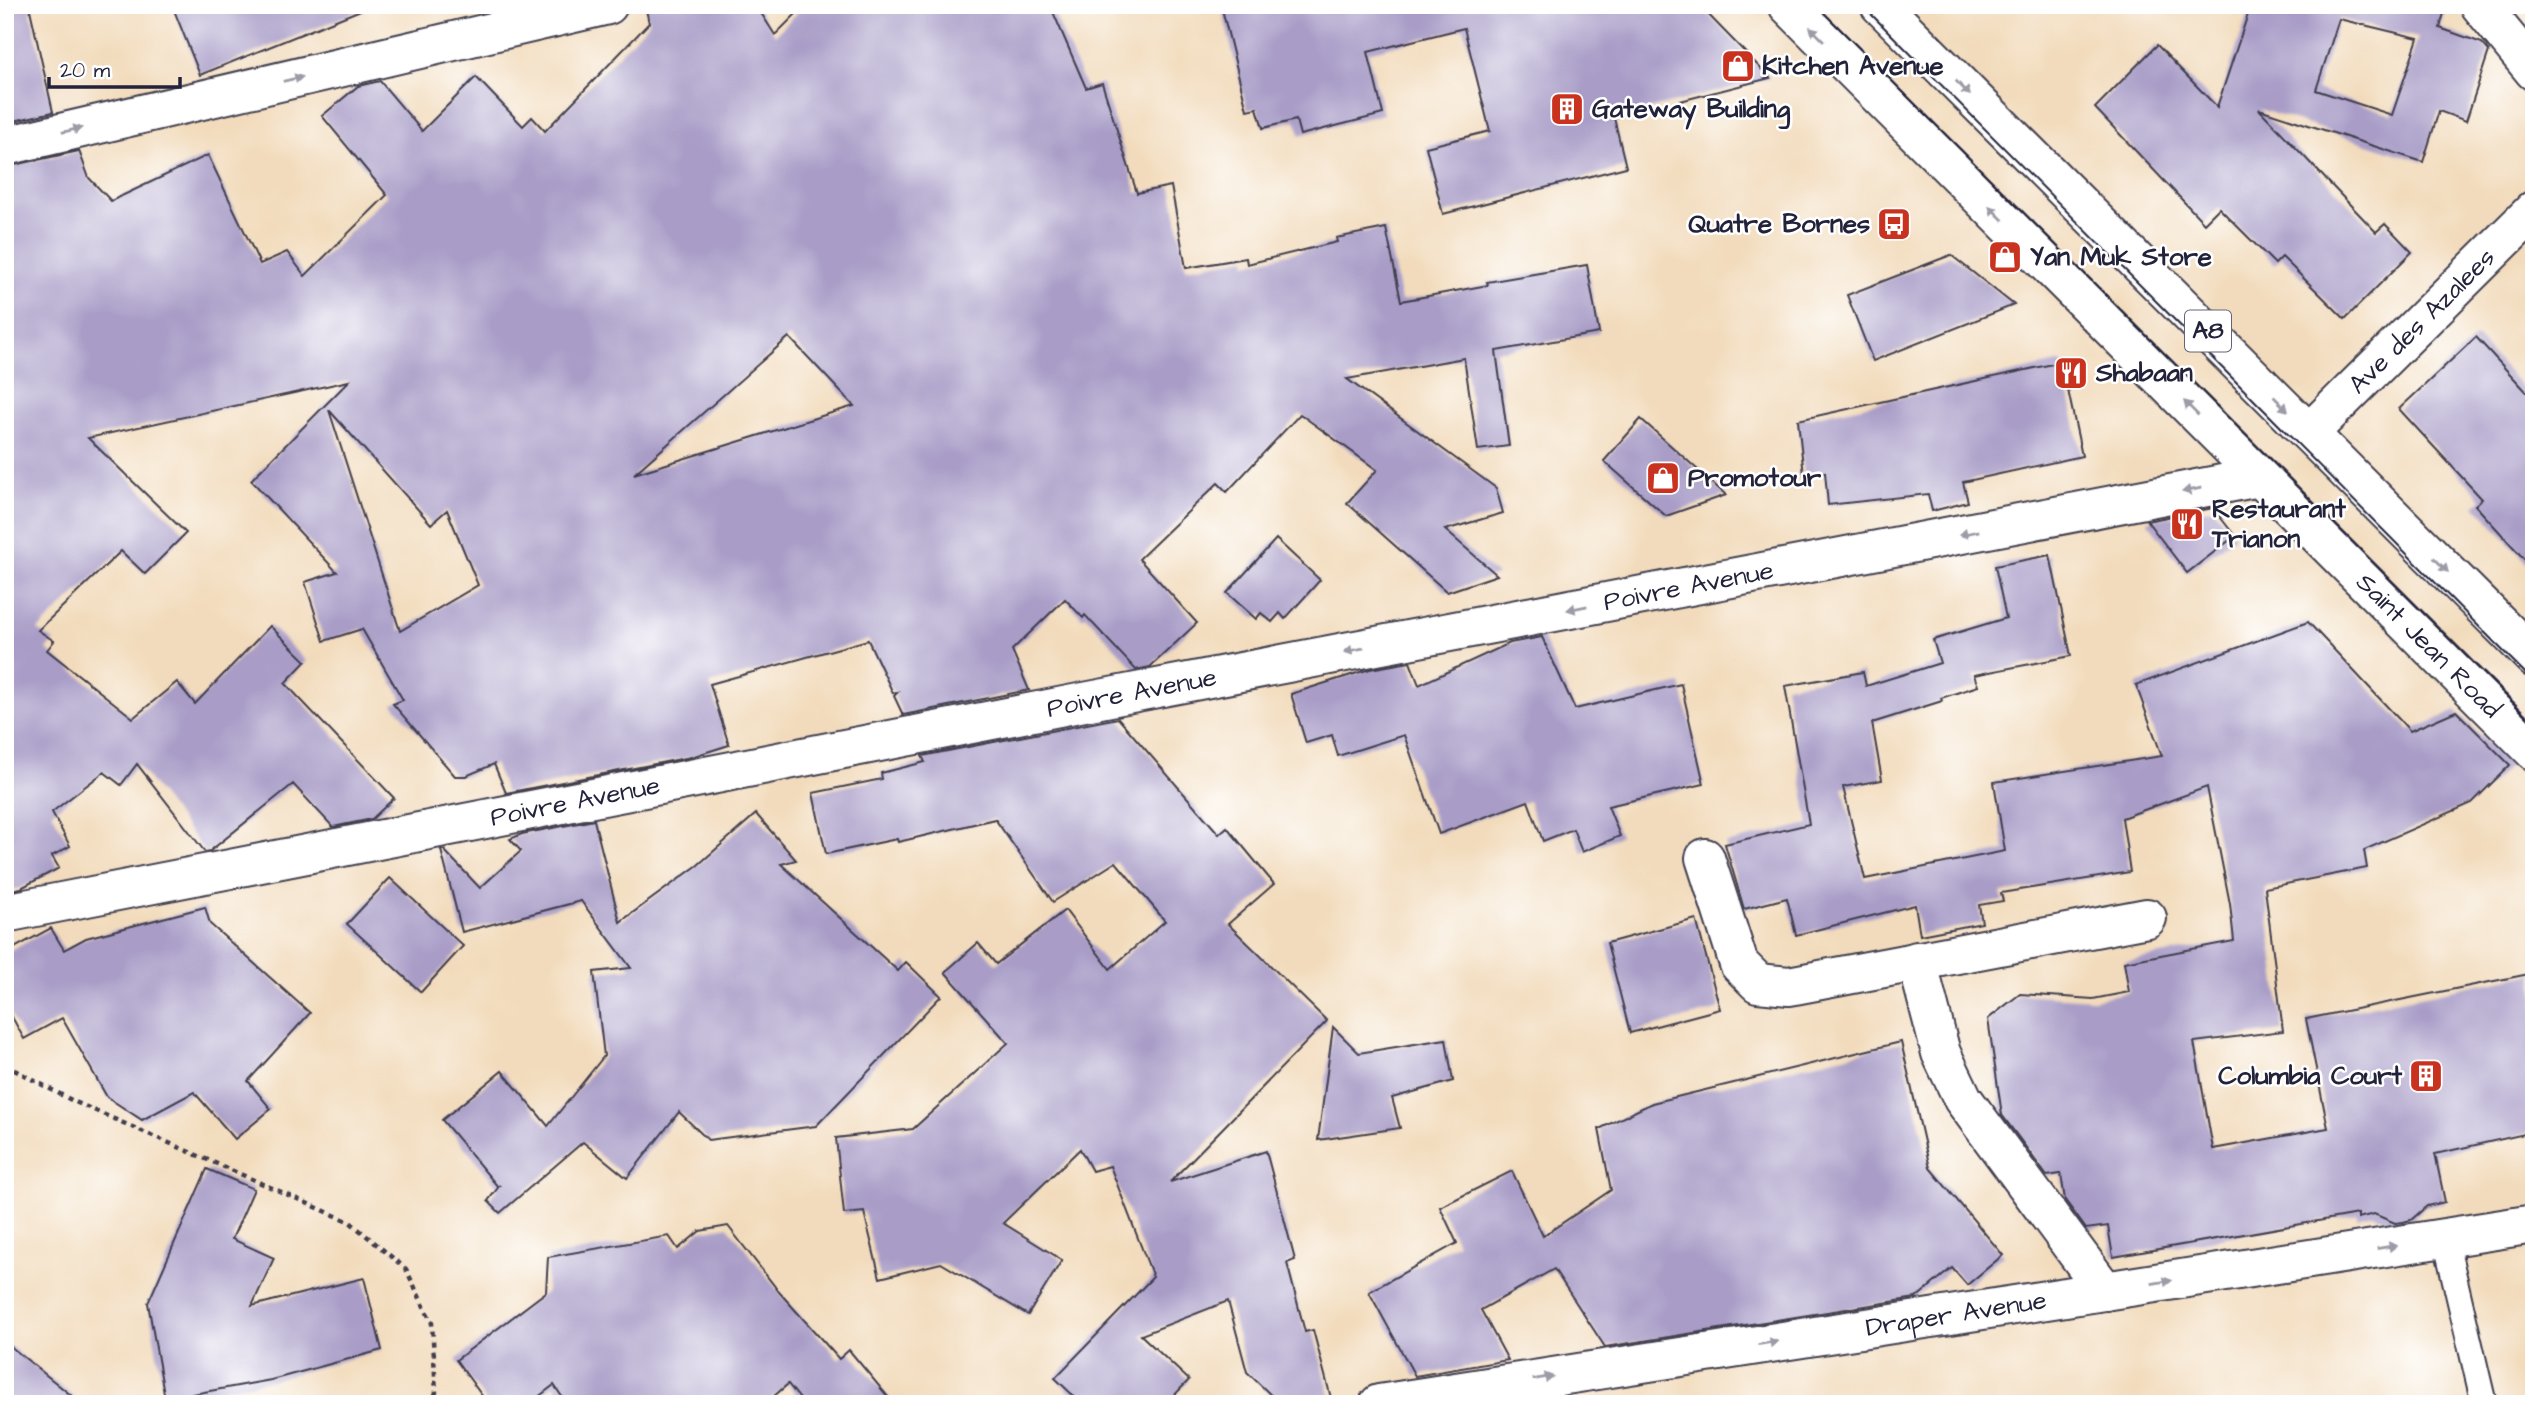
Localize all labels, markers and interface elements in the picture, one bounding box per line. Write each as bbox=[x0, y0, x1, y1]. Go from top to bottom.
one-way arrow bbox=[1809, 26, 1826, 43]
scale bar bbox=[49, 46, 180, 90]
shop icon: Kitchen Avenue bbox=[1719, 47, 1757, 85]
place label: Kitchen Avenue bbox=[1762, 48, 1943, 84]
text: 20 m bbox=[60, 56, 111, 85]
one-way arrow bbox=[282, 73, 304, 84]
one-way arrow bbox=[1955, 79, 1971, 96]
building icon: Gateway Building bbox=[1548, 90, 1586, 128]
place label: Gateway Building bbox=[1592, 91, 1791, 130]
one-way arrow bbox=[61, 125, 83, 136]
one-way arrow bbox=[1987, 204, 2004, 221]
bus stop icon: Quatre Bornes bbox=[1875, 205, 1913, 243]
place label: Quatre Bornes bbox=[1688, 206, 1870, 242]
shop icon: Yan Muk Store bbox=[1986, 238, 2024, 276]
place label: Yan Muk Store bbox=[2030, 239, 2212, 275]
street label: Ave des Azalees bbox=[2340, 240, 2503, 402]
road number: A8 bbox=[2185, 310, 2231, 352]
restaurant icon: Shabaan bbox=[2052, 354, 2090, 392]
place label: Shabaan bbox=[2095, 355, 2193, 391]
one-way arrow bbox=[2272, 396, 2289, 413]
one-way arrow bbox=[2183, 401, 2200, 417]
shop icon: Promotour bbox=[1644, 459, 1682, 497]
place label: Promotour bbox=[1688, 460, 1822, 496]
one-way arrow bbox=[2181, 485, 2203, 496]
place label: Restaurant Trianon bbox=[2211, 491, 2346, 557]
restaurant icon: Restaurant Trianon bbox=[2168, 505, 2206, 543]
one-way arrow bbox=[1958, 527, 1980, 538]
street label: Poivre Avenue bbox=[1601, 552, 1776, 620]
one-way arrow bbox=[2433, 557, 2450, 574]
street label: Saint Jean Road bbox=[2348, 565, 2509, 726]
one-way arrow bbox=[1566, 602, 1588, 613]
one-way arrow bbox=[1343, 645, 1365, 656]
street label: Poivre Avenue bbox=[1044, 659, 1220, 727]
street label: Poivre Avenue bbox=[487, 767, 663, 836]
building icon: Columbia Court bbox=[2407, 1057, 2445, 1095]
place label: Columbia Court bbox=[2218, 1058, 2402, 1094]
one-way arrow bbox=[2376, 1241, 2398, 1252]
one-way arrow bbox=[2151, 1276, 2173, 1287]
street label: Draper Avenue bbox=[1863, 1282, 2049, 1346]
one-way arrow bbox=[1757, 1337, 1779, 1348]
one-way arrow bbox=[1532, 1372, 1554, 1383]

